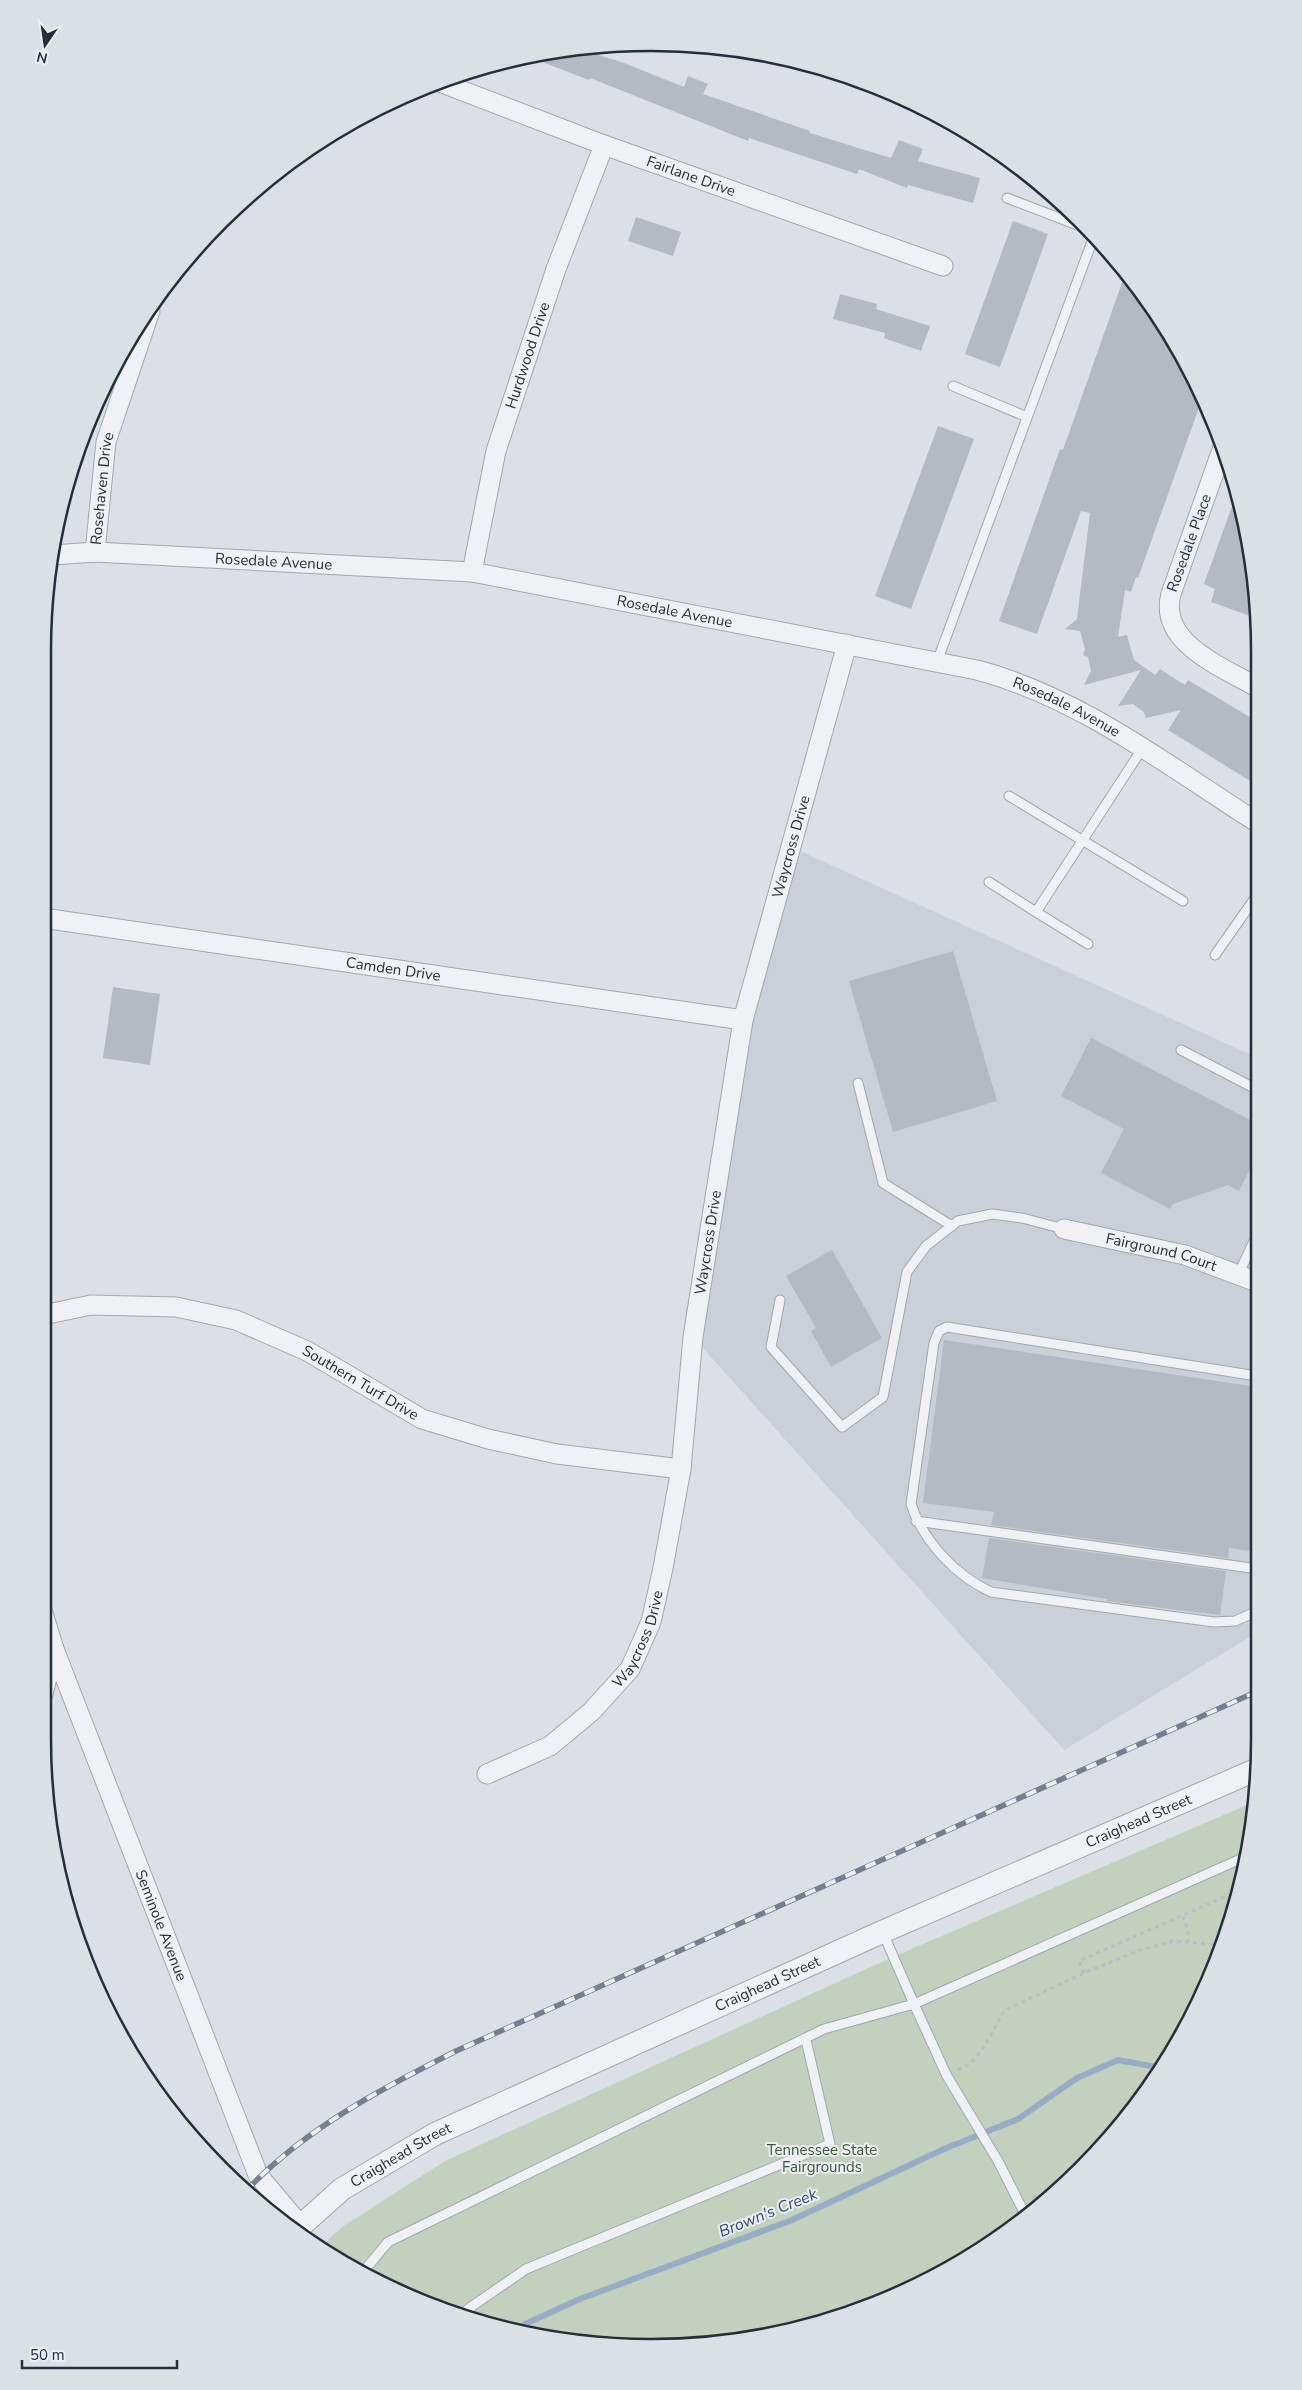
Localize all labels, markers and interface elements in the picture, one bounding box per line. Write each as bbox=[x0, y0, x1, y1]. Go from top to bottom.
north arrow bbox=[20, 20, 70, 70]
text: N bbox=[35, 47, 49, 68]
street label: Fairlane Drive bbox=[644, 151, 738, 201]
street label: Hurdwood Drive bbox=[501, 299, 554, 411]
street label: Rosehaven Drive bbox=[86, 429, 119, 546]
street label: Rosedale Place bbox=[1162, 491, 1216, 595]
street label: Rosedale Avenue bbox=[214, 548, 333, 575]
street label: Rosedale Avenue bbox=[615, 590, 734, 632]
street label: Rosedale Avenue bbox=[1010, 672, 1124, 742]
street label: Waycross Drive bbox=[767, 793, 815, 900]
street label: Camden Drive bbox=[345, 952, 442, 986]
street label: Waycross Drive bbox=[690, 1189, 726, 1296]
street label: Fairground Court bbox=[1104, 1228, 1220, 1276]
street label: Southern Turf Drive bbox=[298, 1340, 422, 1425]
street label: Waycross Drive bbox=[608, 1588, 668, 1692]
street label: Craighead Street bbox=[1082, 1789, 1195, 1853]
street label: Seminole Avenue bbox=[131, 1867, 192, 1984]
street label: Craighead Street bbox=[712, 1951, 824, 2016]
street label: Craighead Street bbox=[346, 2118, 455, 2192]
park label: Tennessee State Fairgrounds bbox=[767, 2140, 877, 2177]
water label: Brown's Creek bbox=[715, 2183, 822, 2243]
scale bar bbox=[22, 2338, 178, 2370]
text: 50 m bbox=[30, 2345, 65, 2365]

